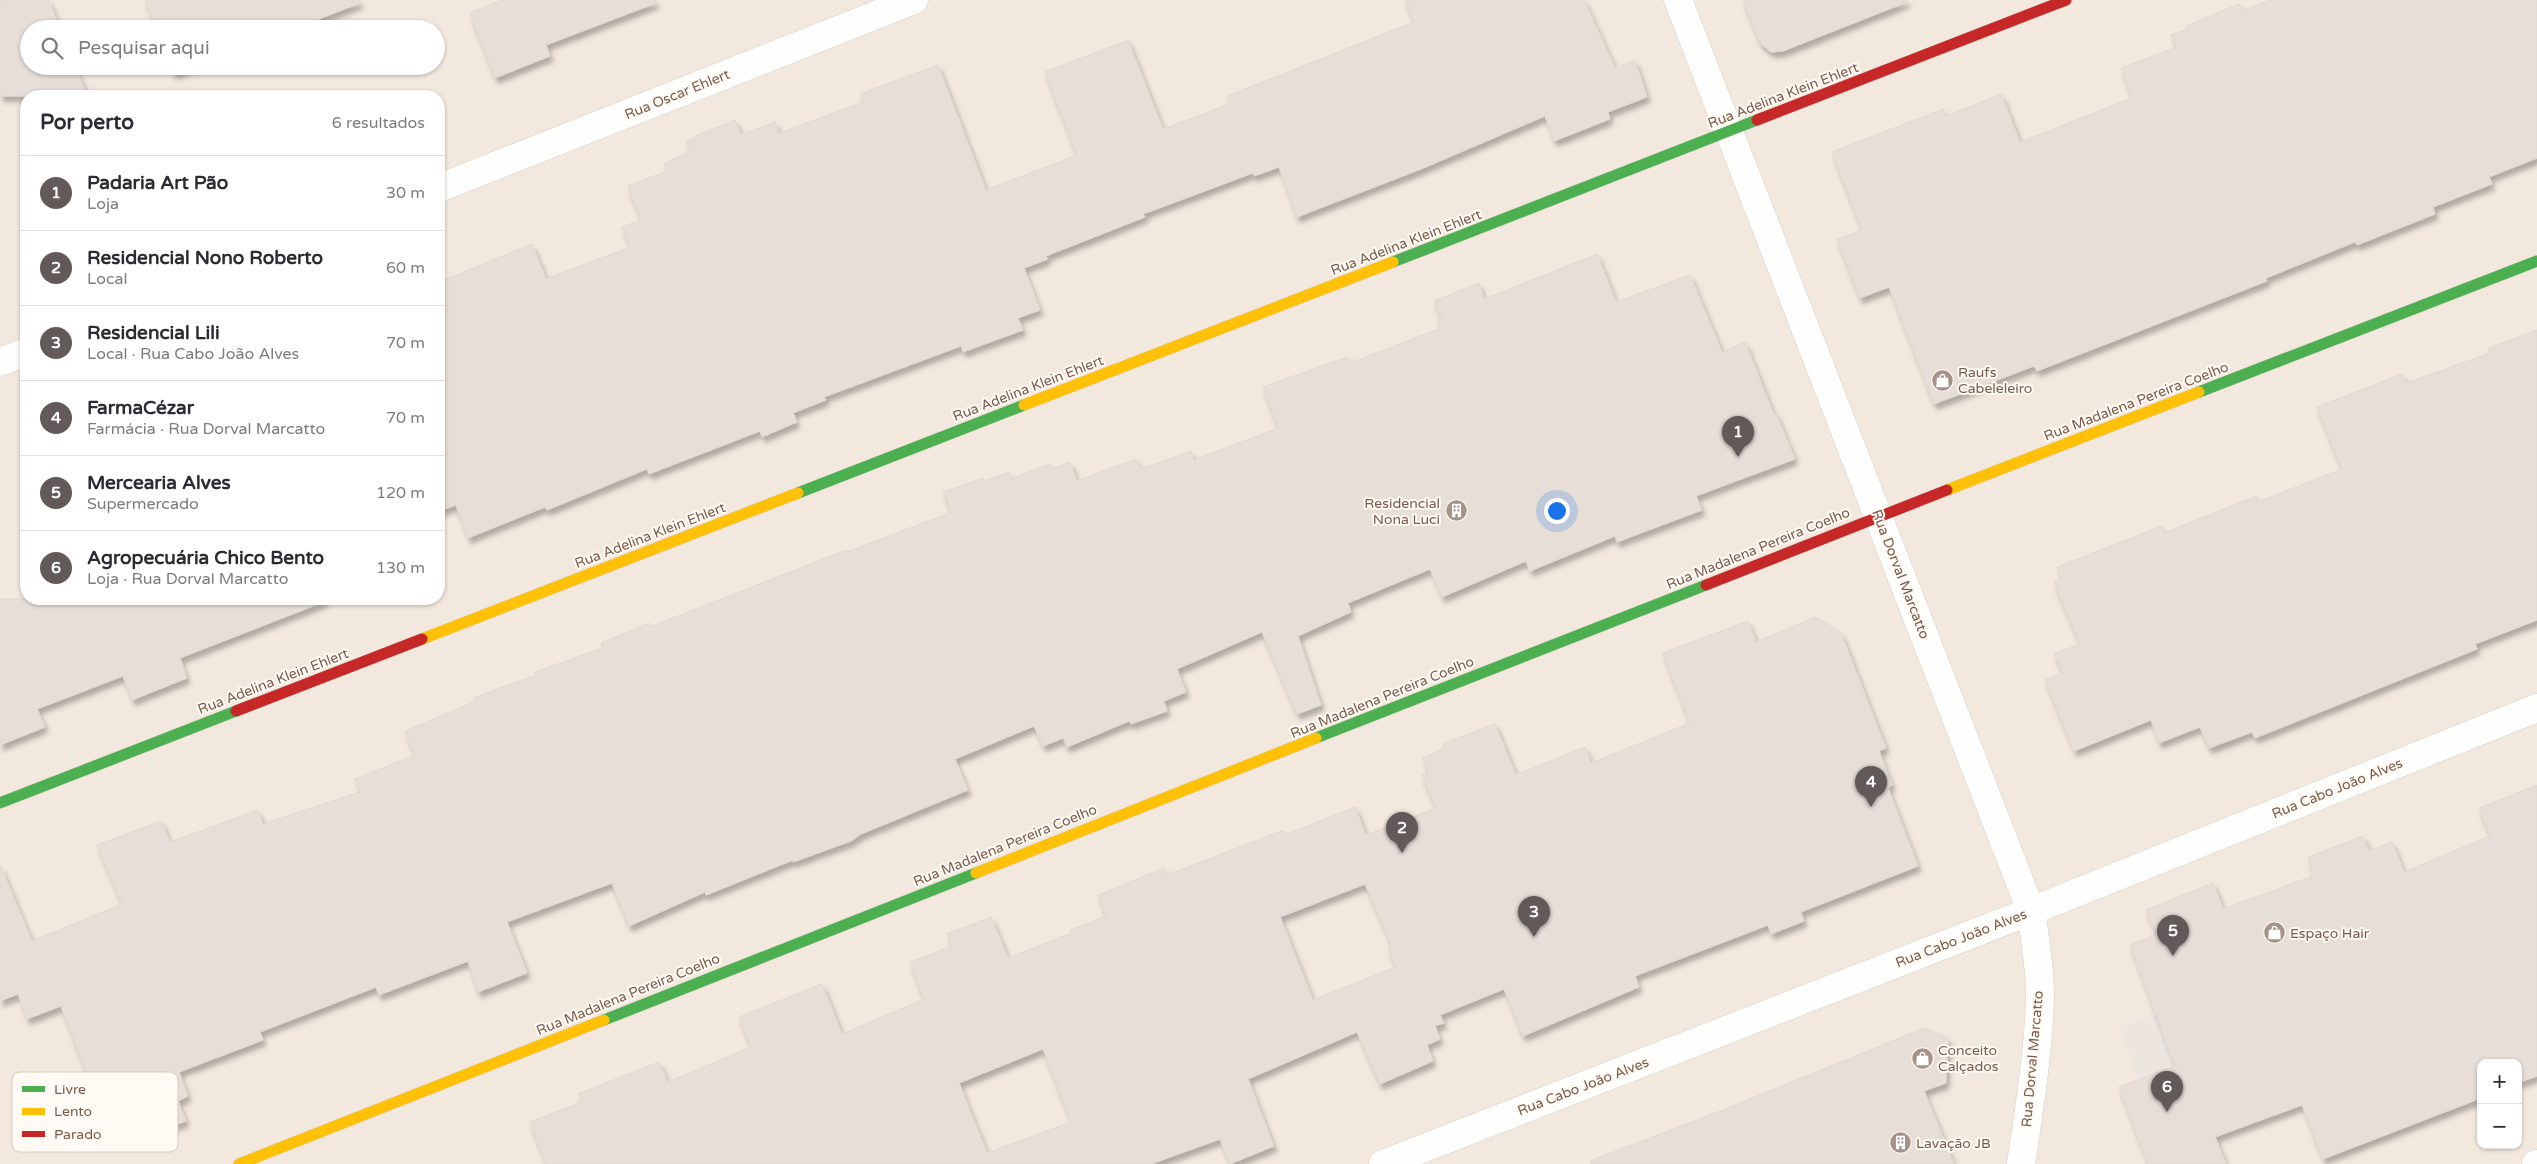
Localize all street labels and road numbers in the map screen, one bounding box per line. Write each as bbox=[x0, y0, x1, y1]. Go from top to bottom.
street label: Rua Adelina Klein Ehlert bbox=[1705, 59, 1862, 132]
street label: Rua Oscar Ehlert bbox=[622, 65, 733, 123]
street label: Rua Adelina Klein Ehlert bbox=[1328, 206, 1485, 279]
street label: Rua Adelina Klein Ehlert bbox=[950, 352, 1107, 425]
street label: Rua Madalena Pereira Coelho bbox=[2041, 358, 2231, 445]
street label: Rua Adelina Klein Ehlert bbox=[572, 499, 729, 572]
street label: Rua Madalena Pereira Coelho bbox=[1664, 504, 1853, 593]
street label: Rua Dorval Marcatto bbox=[1868, 507, 1933, 641]
street label: Rua Adelina Klein Ehlert bbox=[195, 645, 352, 718]
street label: Rua Madalena Pereira Coelho bbox=[1288, 653, 1477, 742]
street label: Rua Cabo João Alves bbox=[2269, 754, 2405, 822]
street label: Rua Madalena Pereira Coelho bbox=[911, 801, 1100, 890]
street label: Rua Cabo João Alves bbox=[1893, 905, 2030, 971]
street label: Rua Madalena Pereira Coelho bbox=[534, 950, 723, 1039]
street label: Rua Dorval Marcatto bbox=[2018, 990, 2047, 1128]
street label: Rua Cabo João Alves bbox=[1515, 1053, 1652, 1119]

